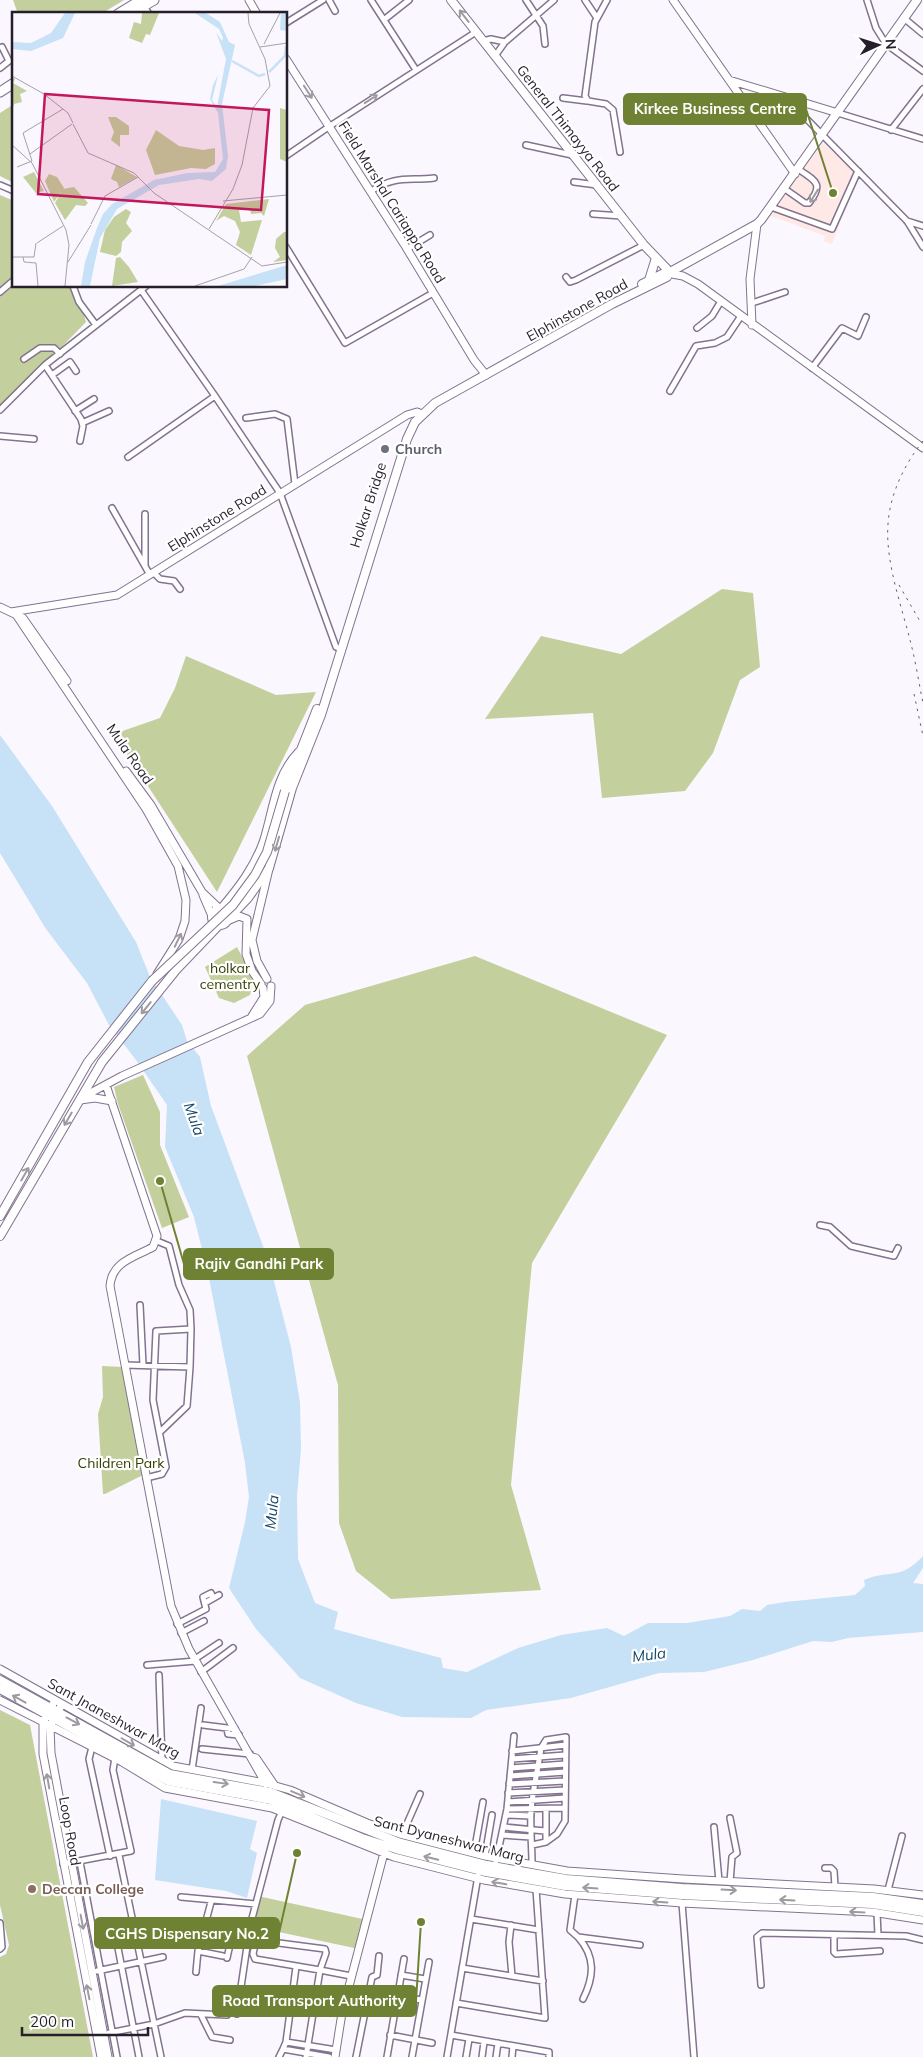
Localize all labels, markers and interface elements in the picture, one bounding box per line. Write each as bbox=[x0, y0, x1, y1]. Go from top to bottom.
one-way arrow bbox=[458, 10, 469, 23]
inset map bbox=[12, 12, 288, 288]
north arrow bbox=[853, 20, 903, 70]
text: N bbox=[882, 38, 900, 50]
street label: General Thimayya Road bbox=[513, 61, 623, 195]
one-way arrow bbox=[303, 85, 313, 99]
one-way arrow bbox=[363, 94, 377, 104]
callout: Kirkee Business Centre bbox=[624, 94, 806, 124]
text: Kirkee Business Centre bbox=[634, 99, 796, 118]
street label: Field Marshal Cariappa Road bbox=[335, 118, 449, 286]
one-way arrow bbox=[808, 189, 819, 203]
street label: Elphinstone Road bbox=[523, 275, 631, 345]
place label: Church bbox=[395, 440, 442, 458]
marker: Church bbox=[379, 443, 391, 455]
street label: Holkar Bridge bbox=[346, 460, 390, 550]
street label: Elphinstone Road bbox=[164, 480, 270, 556]
street label: Mula Road bbox=[103, 720, 157, 788]
one-way arrow bbox=[272, 835, 282, 851]
one-way arrow bbox=[174, 933, 183, 948]
park label: holkar cementry bbox=[200, 959, 261, 993]
one-way arrow bbox=[140, 1001, 151, 1014]
water label: Mula bbox=[180, 1100, 209, 1138]
one-way arrow bbox=[63, 1112, 73, 1126]
one-way arrow bbox=[20, 1167, 30, 1181]
callout: Rajiv Gandhi Park bbox=[184, 1249, 333, 1279]
text: Rajiv Gandhi Park bbox=[195, 1254, 324, 1273]
park label: Children Park bbox=[78, 1454, 165, 1472]
water label: Mula bbox=[260, 1494, 283, 1530]
water label: Mula bbox=[631, 1643, 667, 1666]
street label: Sant Jnaneshwar Marg bbox=[44, 1674, 184, 1762]
one-way arrow bbox=[12, 1694, 27, 1704]
one-way arrow bbox=[66, 1716, 80, 1726]
one-way arrow bbox=[120, 1737, 134, 1747]
one-way arrow bbox=[43, 1773, 53, 1789]
one-way arrow bbox=[213, 1778, 229, 1788]
one-way arrow bbox=[290, 1789, 305, 1799]
street label: Loop Road bbox=[55, 1795, 85, 1867]
street label: Sant Dyaneshwar Marg bbox=[372, 1812, 526, 1866]
one-way arrow bbox=[423, 1853, 439, 1862]
one-way arrow bbox=[491, 1877, 507, 1887]
place label: Deccan College bbox=[42, 1880, 144, 1898]
marker: Deccan College bbox=[26, 1883, 38, 1895]
one-way arrow bbox=[583, 1884, 599, 1893]
one-way arrow bbox=[720, 1885, 736, 1894]
one-way arrow bbox=[780, 1896, 796, 1905]
one-way arrow bbox=[652, 1897, 668, 1906]
one-way arrow bbox=[850, 1907, 866, 1916]
one-way arrow bbox=[77, 1914, 87, 1930]
callout: CGHS Dispensary No.2 bbox=[95, 1918, 279, 1948]
text: CGHS Dispensary No.2 bbox=[105, 1924, 269, 1943]
one-way arrow bbox=[83, 1984, 92, 2000]
callout: Road Transport Authority bbox=[213, 1986, 416, 2016]
text: Road Transport Authority bbox=[222, 1991, 407, 2010]
scale bar bbox=[22, 2004, 149, 2036]
text: 200 m bbox=[30, 2012, 74, 2031]

